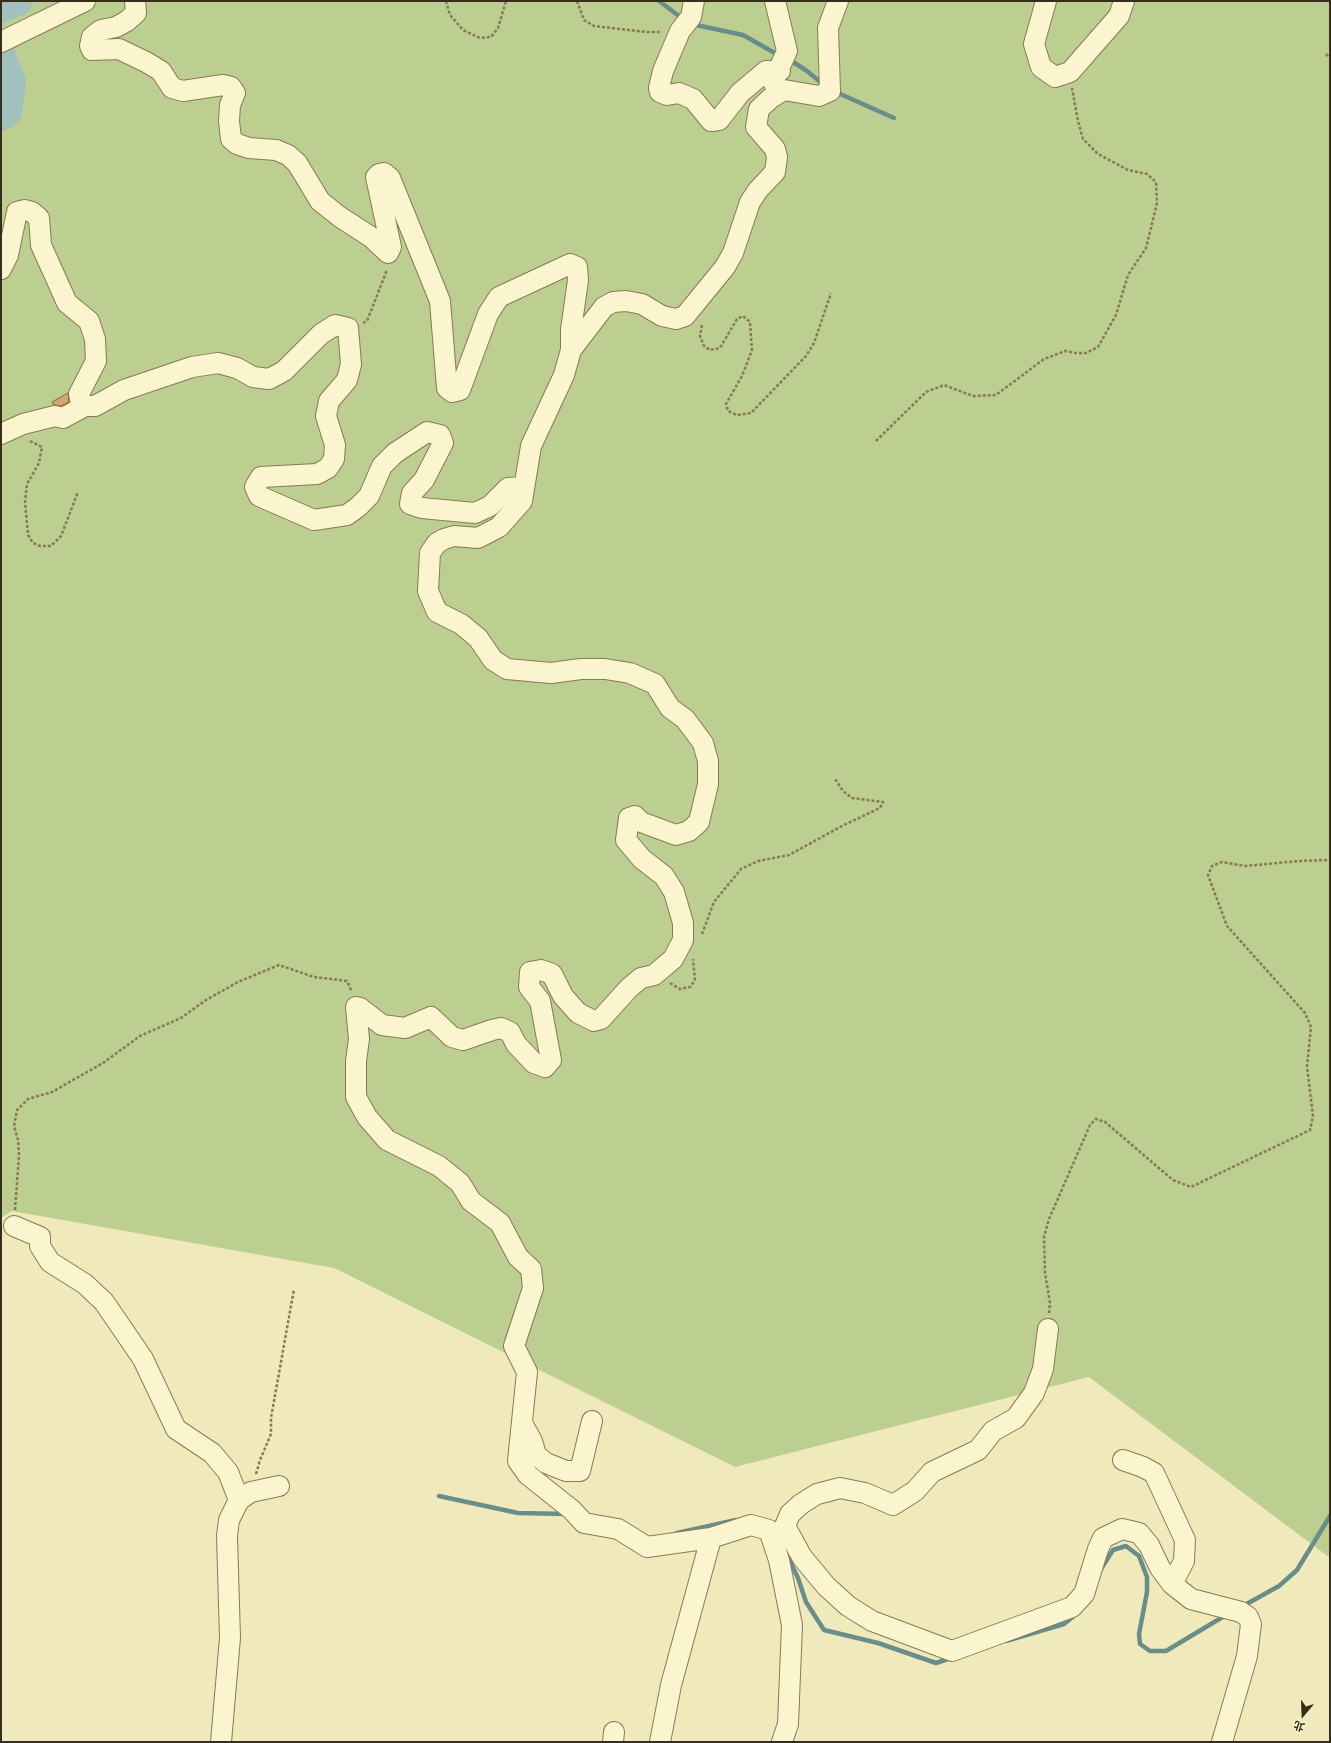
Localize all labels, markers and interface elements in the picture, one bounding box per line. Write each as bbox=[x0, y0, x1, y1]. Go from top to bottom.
north arrow bbox=[1283, 1695, 1323, 1735]
text: 北 bbox=[1291, 1718, 1307, 1736]

